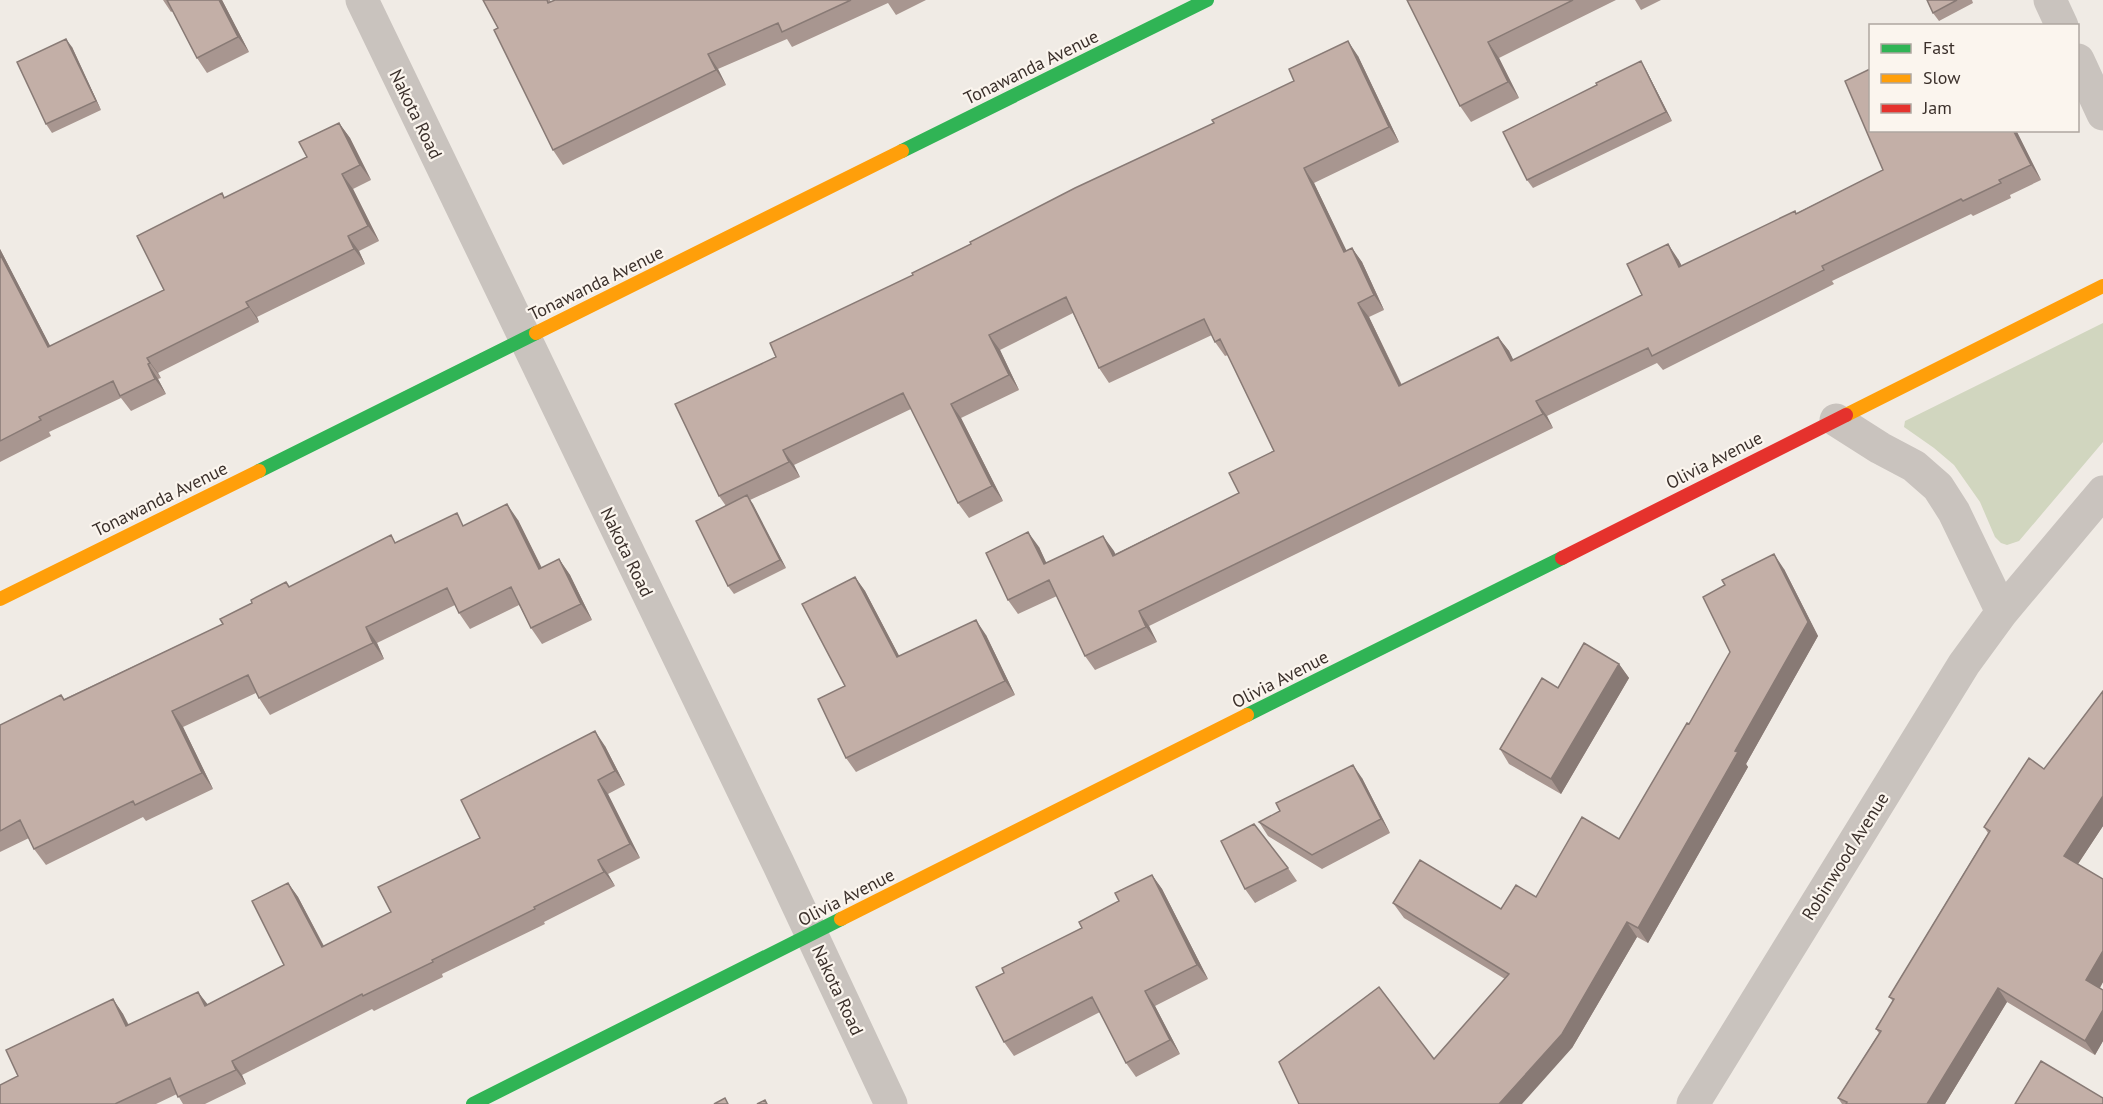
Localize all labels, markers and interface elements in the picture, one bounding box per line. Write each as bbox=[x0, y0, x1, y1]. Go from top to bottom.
street label: Tonawanda Avenue bbox=[960, 24, 1102, 110]
legend bbox=[1869, 24, 2079, 132]
text: Fast bbox=[1923, 36, 1955, 59]
street label: Nakota Road bbox=[384, 65, 448, 163]
text: Slow bbox=[1923, 66, 1961, 89]
text: Jam bbox=[1922, 96, 1952, 119]
street label: Tonawanda Avenue bbox=[525, 240, 667, 326]
street label: Olivia Avenue bbox=[1662, 426, 1766, 494]
street label: Tonawanda Avenue bbox=[89, 456, 231, 542]
street label: Nakota Road bbox=[595, 503, 659, 601]
street label: Olivia Avenue bbox=[1228, 645, 1332, 713]
street label: Robinwood Avenue bbox=[1796, 788, 1894, 924]
street label: Olivia Avenue bbox=[794, 863, 898, 931]
street label: Nakota Road bbox=[807, 941, 869, 1039]

